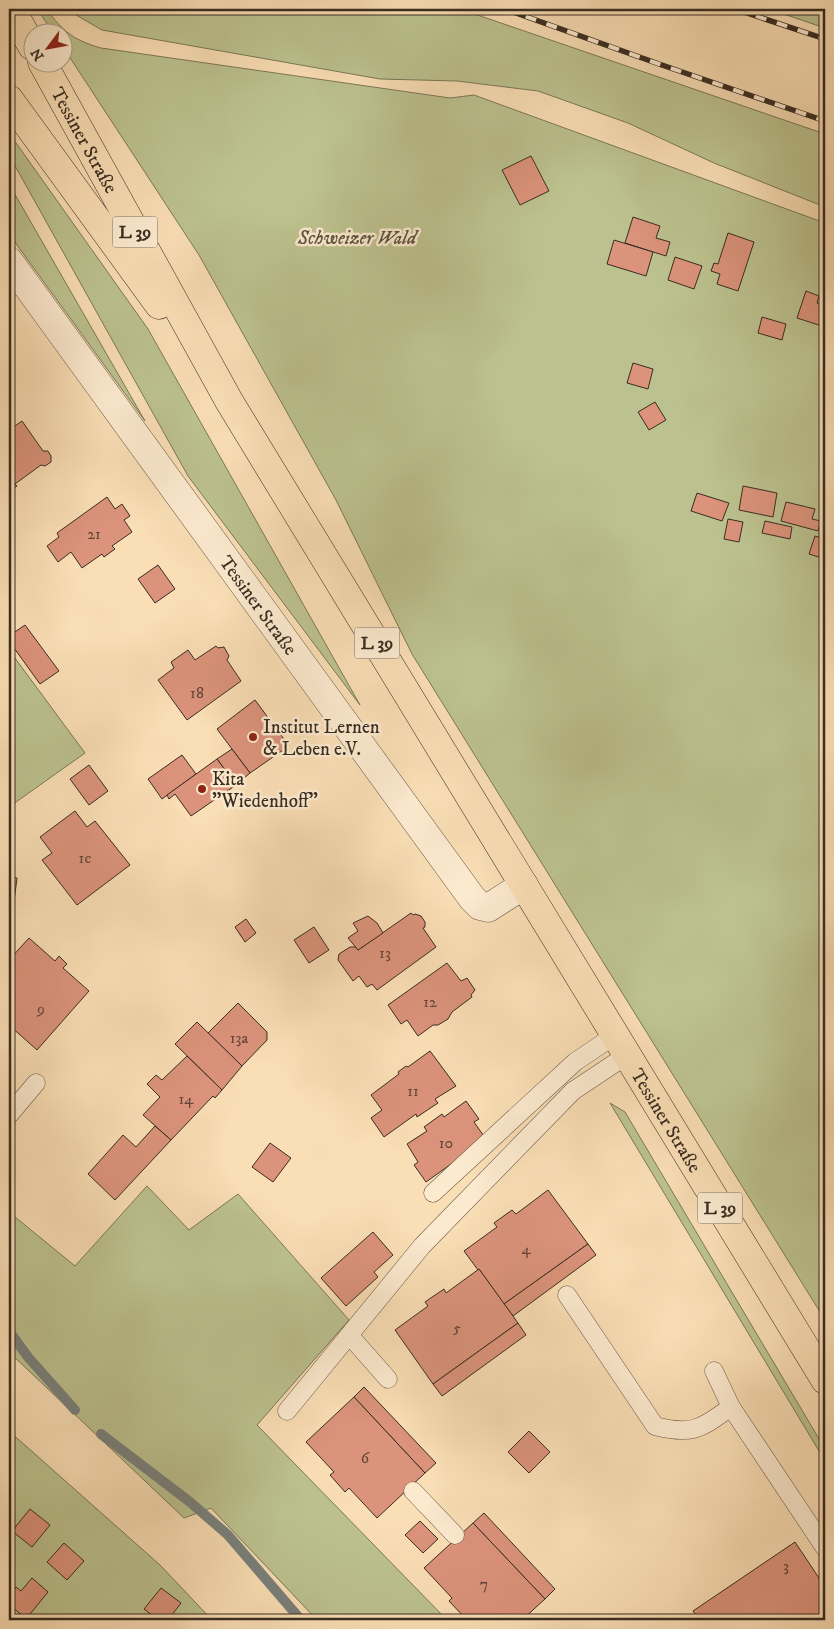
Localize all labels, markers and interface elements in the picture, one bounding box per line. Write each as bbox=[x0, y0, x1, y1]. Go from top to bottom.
north arrow bbox=[22, 22, 72, 72]
text: N bbox=[27, 44, 49, 64]
street label: Tessiner Straße bbox=[45, 84, 122, 198]
road number: L 39 bbox=[112, 216, 158, 248]
park label: Schweizer Wald bbox=[297, 227, 419, 250]
house number: 21 bbox=[87, 524, 101, 544]
street label: Tessiner Straße bbox=[214, 551, 302, 660]
road number: L 39 bbox=[354, 628, 400, 658]
house number: 18 bbox=[190, 683, 204, 703]
place label: Institut Lernen & Leben e.V. bbox=[263, 716, 380, 761]
marker: Institut Lernen & Leben e.V. bbox=[247, 731, 259, 743]
place label: Kita "Wiedenhoff" bbox=[212, 768, 318, 813]
marker: Kita "Wiedenhoff" bbox=[196, 783, 208, 795]
house number: 1c bbox=[79, 848, 91, 868]
house number: 13 bbox=[379, 943, 391, 963]
house number: 12 bbox=[423, 992, 437, 1012]
house number: 9 bbox=[36, 999, 45, 1019]
house number: 13a bbox=[230, 1028, 249, 1048]
street label: Tessiner Straße bbox=[625, 1065, 706, 1177]
house number: 11 bbox=[407, 1081, 419, 1101]
house number: 14 bbox=[178, 1089, 194, 1109]
house number: 10 bbox=[439, 1133, 453, 1153]
road number: L 39 bbox=[698, 1192, 742, 1224]
house number: 4 bbox=[521, 1239, 531, 1259]
house number: 5 bbox=[453, 1318, 461, 1338]
house number: 6 bbox=[361, 1448, 370, 1468]
house number: 3 bbox=[783, 1556, 789, 1576]
house number: 7 bbox=[480, 1574, 488, 1594]

